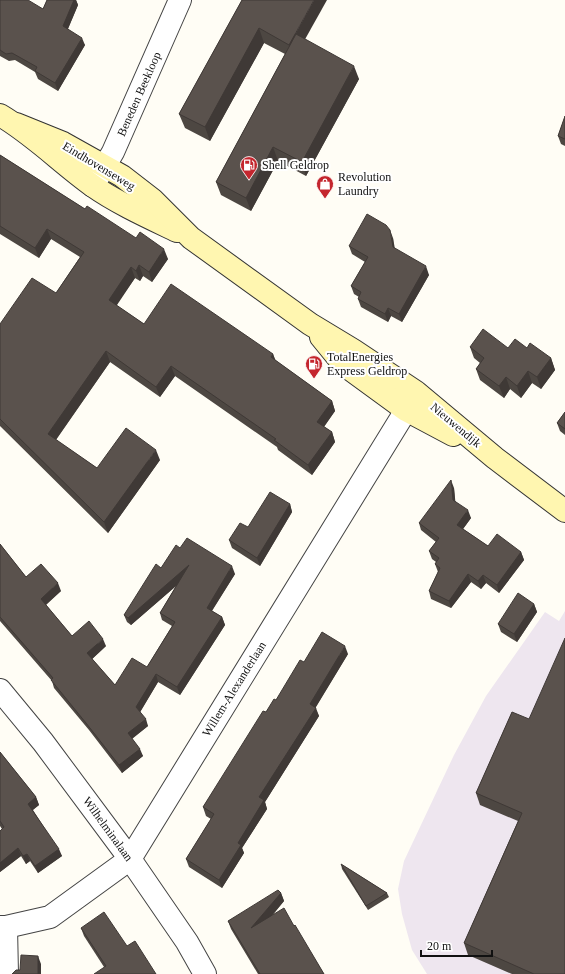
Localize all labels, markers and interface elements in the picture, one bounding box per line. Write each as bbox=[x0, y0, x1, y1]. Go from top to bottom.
street label: Beneden Beekloop bbox=[114, 50, 164, 138]
street label: Eindhovenseweg bbox=[60, 139, 138, 193]
fuel station icon: Shell Geldrop bbox=[239, 155, 259, 180]
place label: Shell Geldrop bbox=[262, 158, 329, 172]
place label: Revolution Laundry bbox=[338, 170, 391, 198]
shop icon: Revolution Laundry bbox=[315, 174, 335, 199]
place label: TotalEnergies Express Geldrop bbox=[327, 350, 407, 378]
fuel station icon: TotalEnergies Express Geldrop bbox=[304, 354, 324, 379]
street label: Nieuwendijk bbox=[428, 400, 484, 450]
street label: Willem-Alexanderlaan bbox=[199, 639, 269, 739]
street label: Wilhelminalaan bbox=[80, 794, 136, 864]
scale bar bbox=[421, 932, 492, 958]
text: 20 m bbox=[427, 939, 452, 953]

